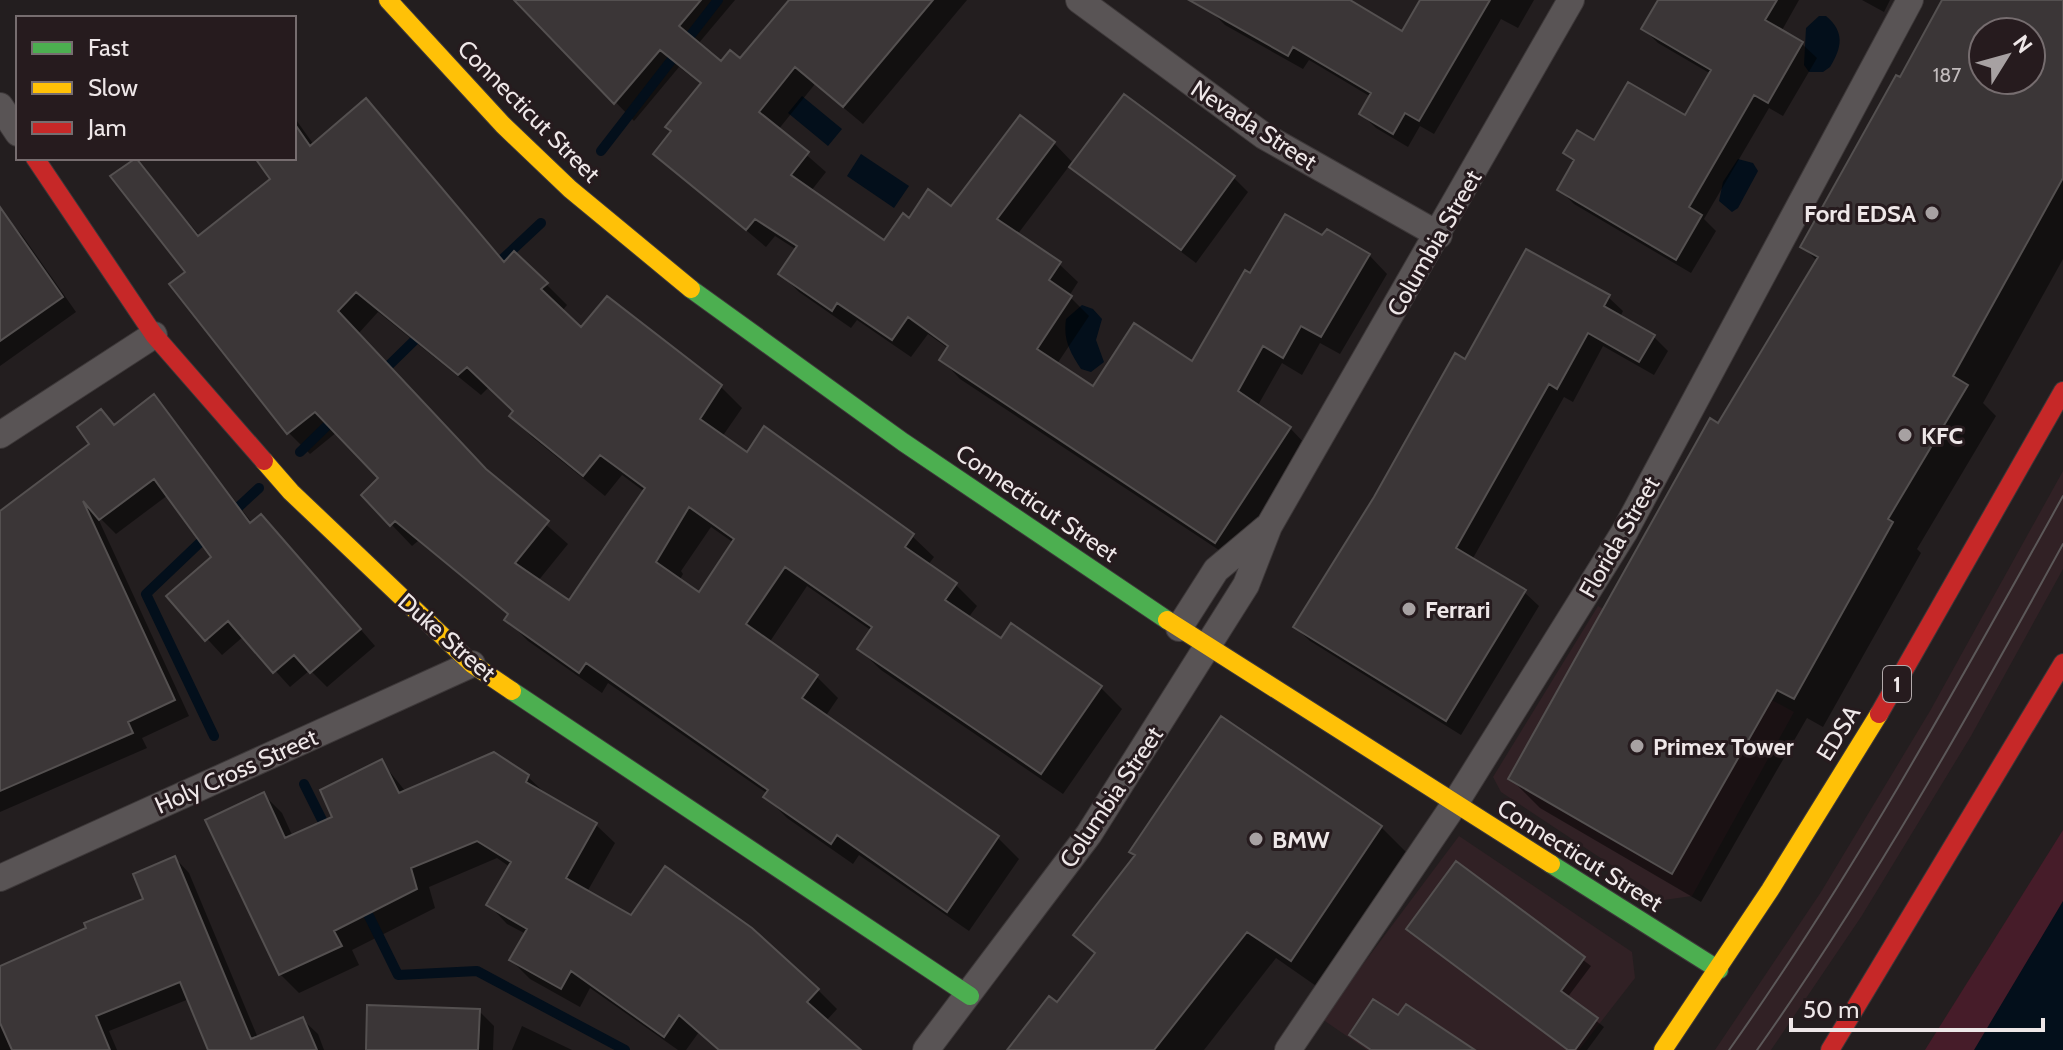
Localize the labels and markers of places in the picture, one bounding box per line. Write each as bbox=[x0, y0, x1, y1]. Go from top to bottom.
place label: Ford EDSA bbox=[1804, 199, 1916, 228]
marker: Ford EDSA bbox=[1923, 204, 1941, 222]
place label: KFC bbox=[1921, 421, 1963, 450]
marker: KFC bbox=[1896, 426, 1914, 444]
place label: Ferrari bbox=[1425, 595, 1490, 624]
marker: Ferrari bbox=[1400, 600, 1418, 618]
place label: Primex Tower bbox=[1653, 732, 1794, 761]
marker: Primex Tower bbox=[1628, 737, 1646, 755]
place label: BMW bbox=[1272, 825, 1330, 854]
marker: BMW bbox=[1247, 830, 1265, 848]

